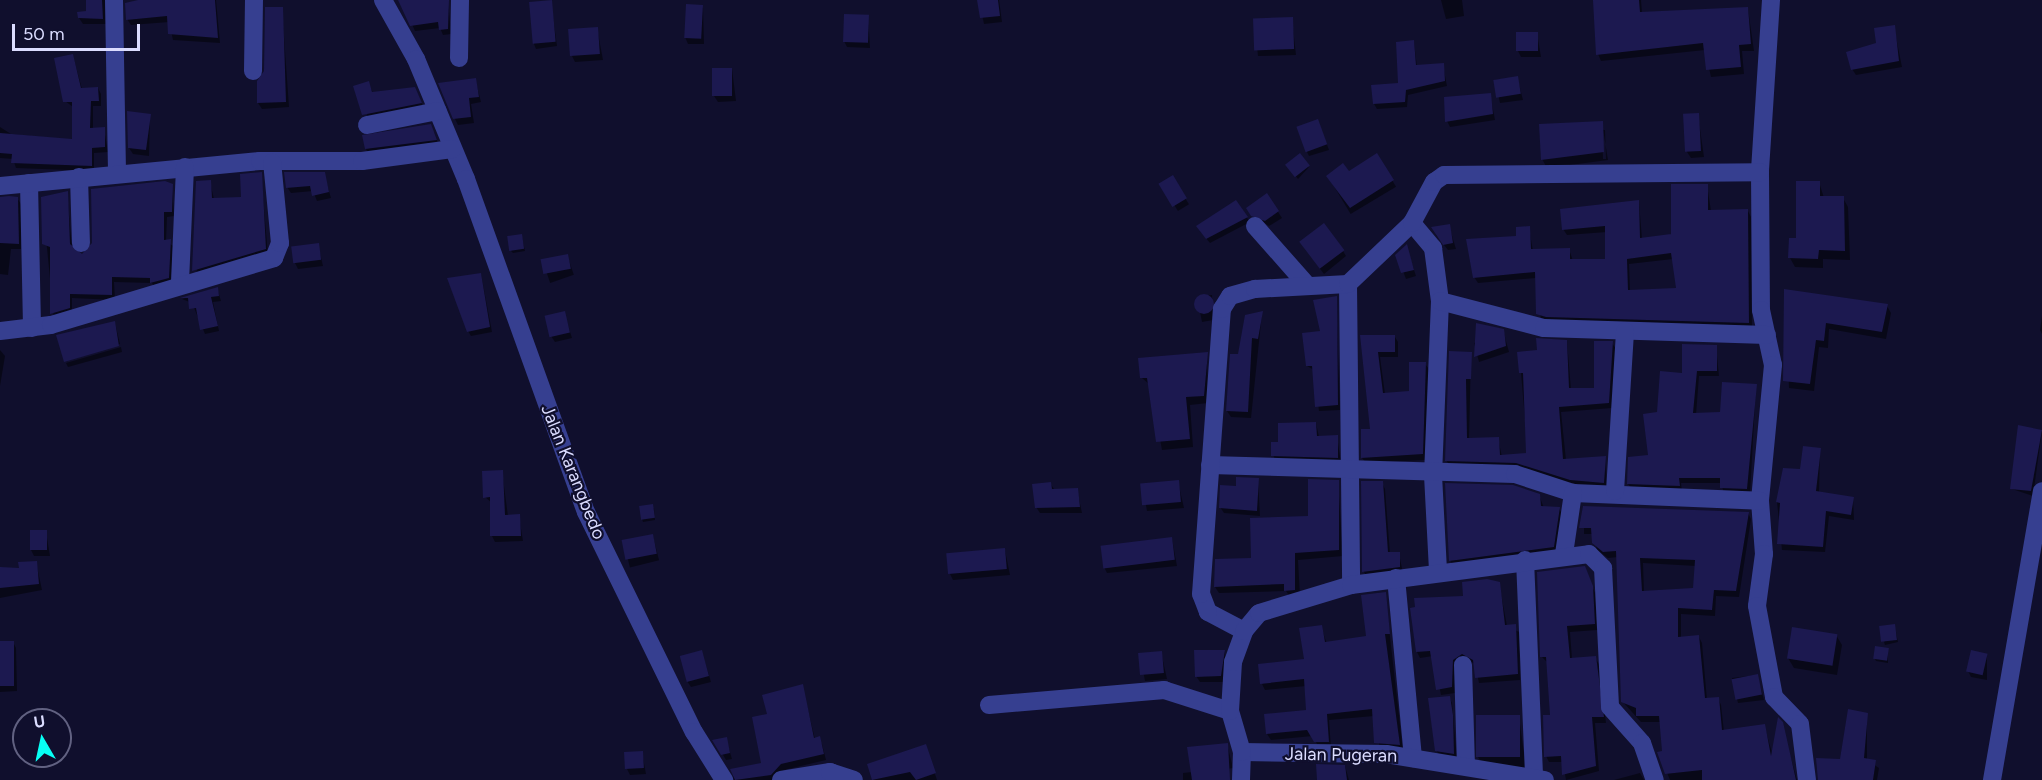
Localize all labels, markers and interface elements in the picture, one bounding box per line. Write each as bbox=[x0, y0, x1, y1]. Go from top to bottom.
scale bar bbox=[15, 12, 142, 50]
text: 50 m bbox=[23, 23, 65, 45]
street label: Jalan Karangbedo bbox=[536, 402, 610, 542]
north arrow bbox=[12, 708, 72, 768]
text: U bbox=[32, 711, 46, 732]
street label: Jalan Pugeran bbox=[1285, 743, 1397, 767]

